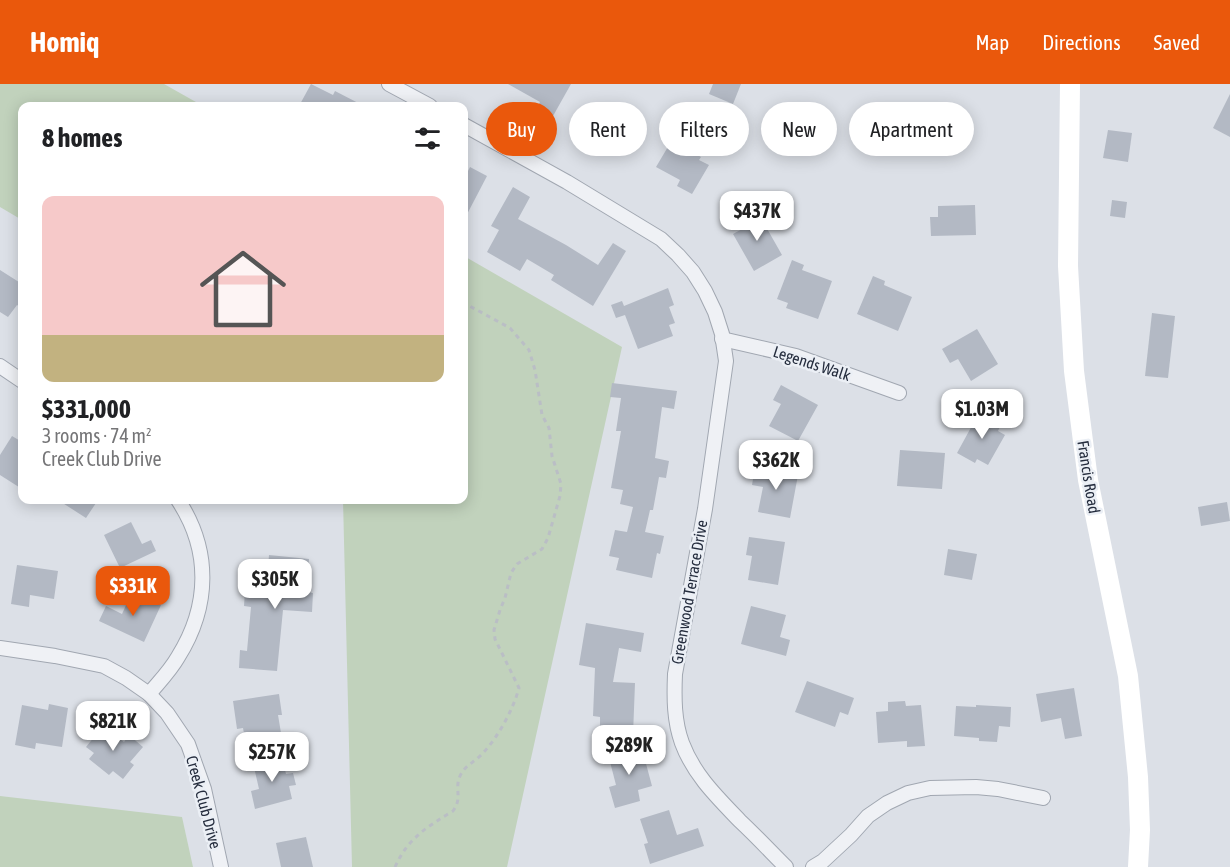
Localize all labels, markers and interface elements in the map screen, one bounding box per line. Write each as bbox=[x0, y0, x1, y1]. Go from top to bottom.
text: Homiq bbox=[30, 26, 99, 58]
text: Map bbox=[975, 30, 1009, 54]
text: Directions bbox=[1042, 30, 1121, 54]
text: Saved bbox=[1154, 30, 1200, 54]
chip: Buy bbox=[486, 102, 557, 156]
chip: Rent bbox=[569, 102, 647, 156]
chip: Filters bbox=[659, 102, 749, 156]
chip: New bbox=[761, 102, 837, 156]
chip: Apartment bbox=[849, 102, 974, 156]
icon: filters bbox=[411, 122, 444, 155]
text: 8 homes bbox=[42, 123, 122, 153]
pin: $437K bbox=[715, 191, 799, 242]
text: $437K bbox=[734, 199, 780, 222]
icon: home bbox=[189, 235, 297, 343]
street label: Legends Walk bbox=[771, 342, 853, 385]
pin: $1.03M bbox=[933, 389, 1031, 440]
text: $331,000 bbox=[42, 394, 131, 424]
text: $1.03M bbox=[955, 397, 1009, 420]
text: 3 rooms · 74 m² bbox=[42, 424, 152, 447]
street label: Francis Road bbox=[1074, 439, 1104, 515]
pin: $362K bbox=[734, 440, 818, 491]
text: Creek Club Drive bbox=[42, 447, 162, 470]
text: $362K bbox=[753, 448, 799, 471]
street label: Greenwood Terrace Drive bbox=[667, 519, 711, 665]
pin: $305K bbox=[233, 559, 317, 610]
pin: $331K bbox=[91, 566, 175, 617]
text: $305K bbox=[252, 567, 298, 590]
text: $331K bbox=[110, 574, 156, 597]
pin: $821K bbox=[71, 701, 155, 752]
text: $821K bbox=[90, 709, 136, 732]
pin: $289K bbox=[587, 725, 671, 776]
pin: $257K bbox=[230, 732, 314, 783]
text: $289K bbox=[606, 733, 652, 756]
text: $257K bbox=[249, 740, 295, 763]
street label: Creek Club Drive bbox=[183, 753, 225, 851]

